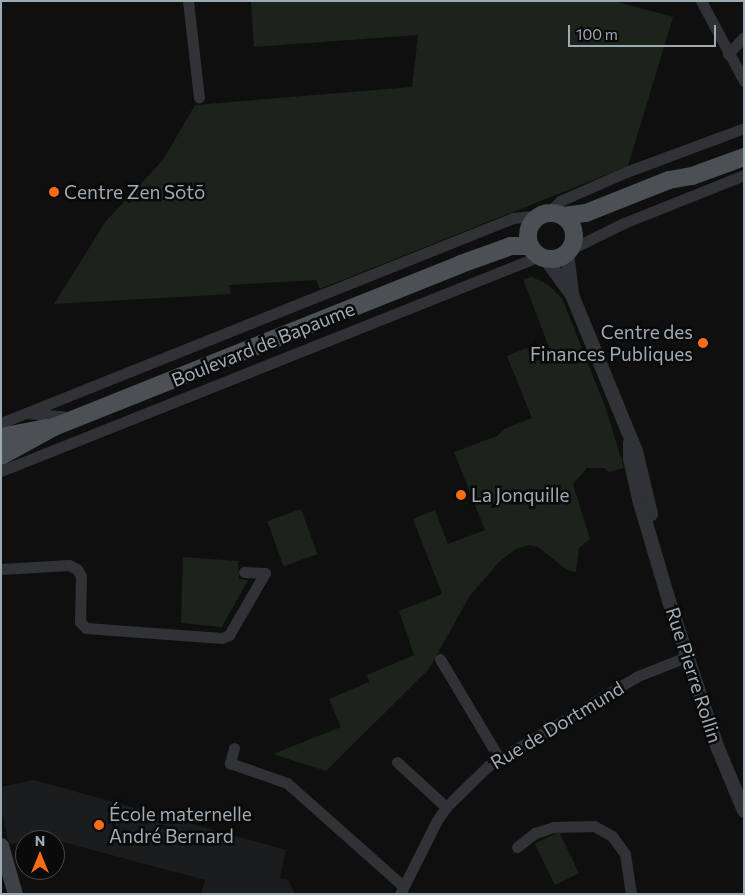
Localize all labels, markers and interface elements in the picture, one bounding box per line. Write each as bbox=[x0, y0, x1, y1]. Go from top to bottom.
scale bar bbox=[570, 15, 718, 47]
text: 100 m bbox=[576, 25, 618, 43]
place label: Centre Zen Sōtō bbox=[64, 181, 205, 203]
marker: Centre Zen Sōtō bbox=[48, 186, 60, 198]
street label: Boulevard de Bapaume bbox=[168, 297, 358, 391]
place label: Centre des Finances Publiques bbox=[530, 321, 693, 365]
marker: Centre des Finances Publiques bbox=[697, 337, 709, 349]
place label: La Jonquille bbox=[471, 484, 569, 506]
marker: La Jonquille bbox=[455, 489, 467, 501]
street label: Rue Pierre Rollin bbox=[661, 604, 727, 746]
street label: Rue de Dortmund bbox=[486, 676, 628, 774]
place label: École maternelle André Bernard bbox=[109, 803, 252, 847]
marker: École maternelle André Bernard bbox=[93, 819, 105, 831]
north arrow bbox=[15, 830, 65, 880]
text: N bbox=[35, 832, 45, 849]

